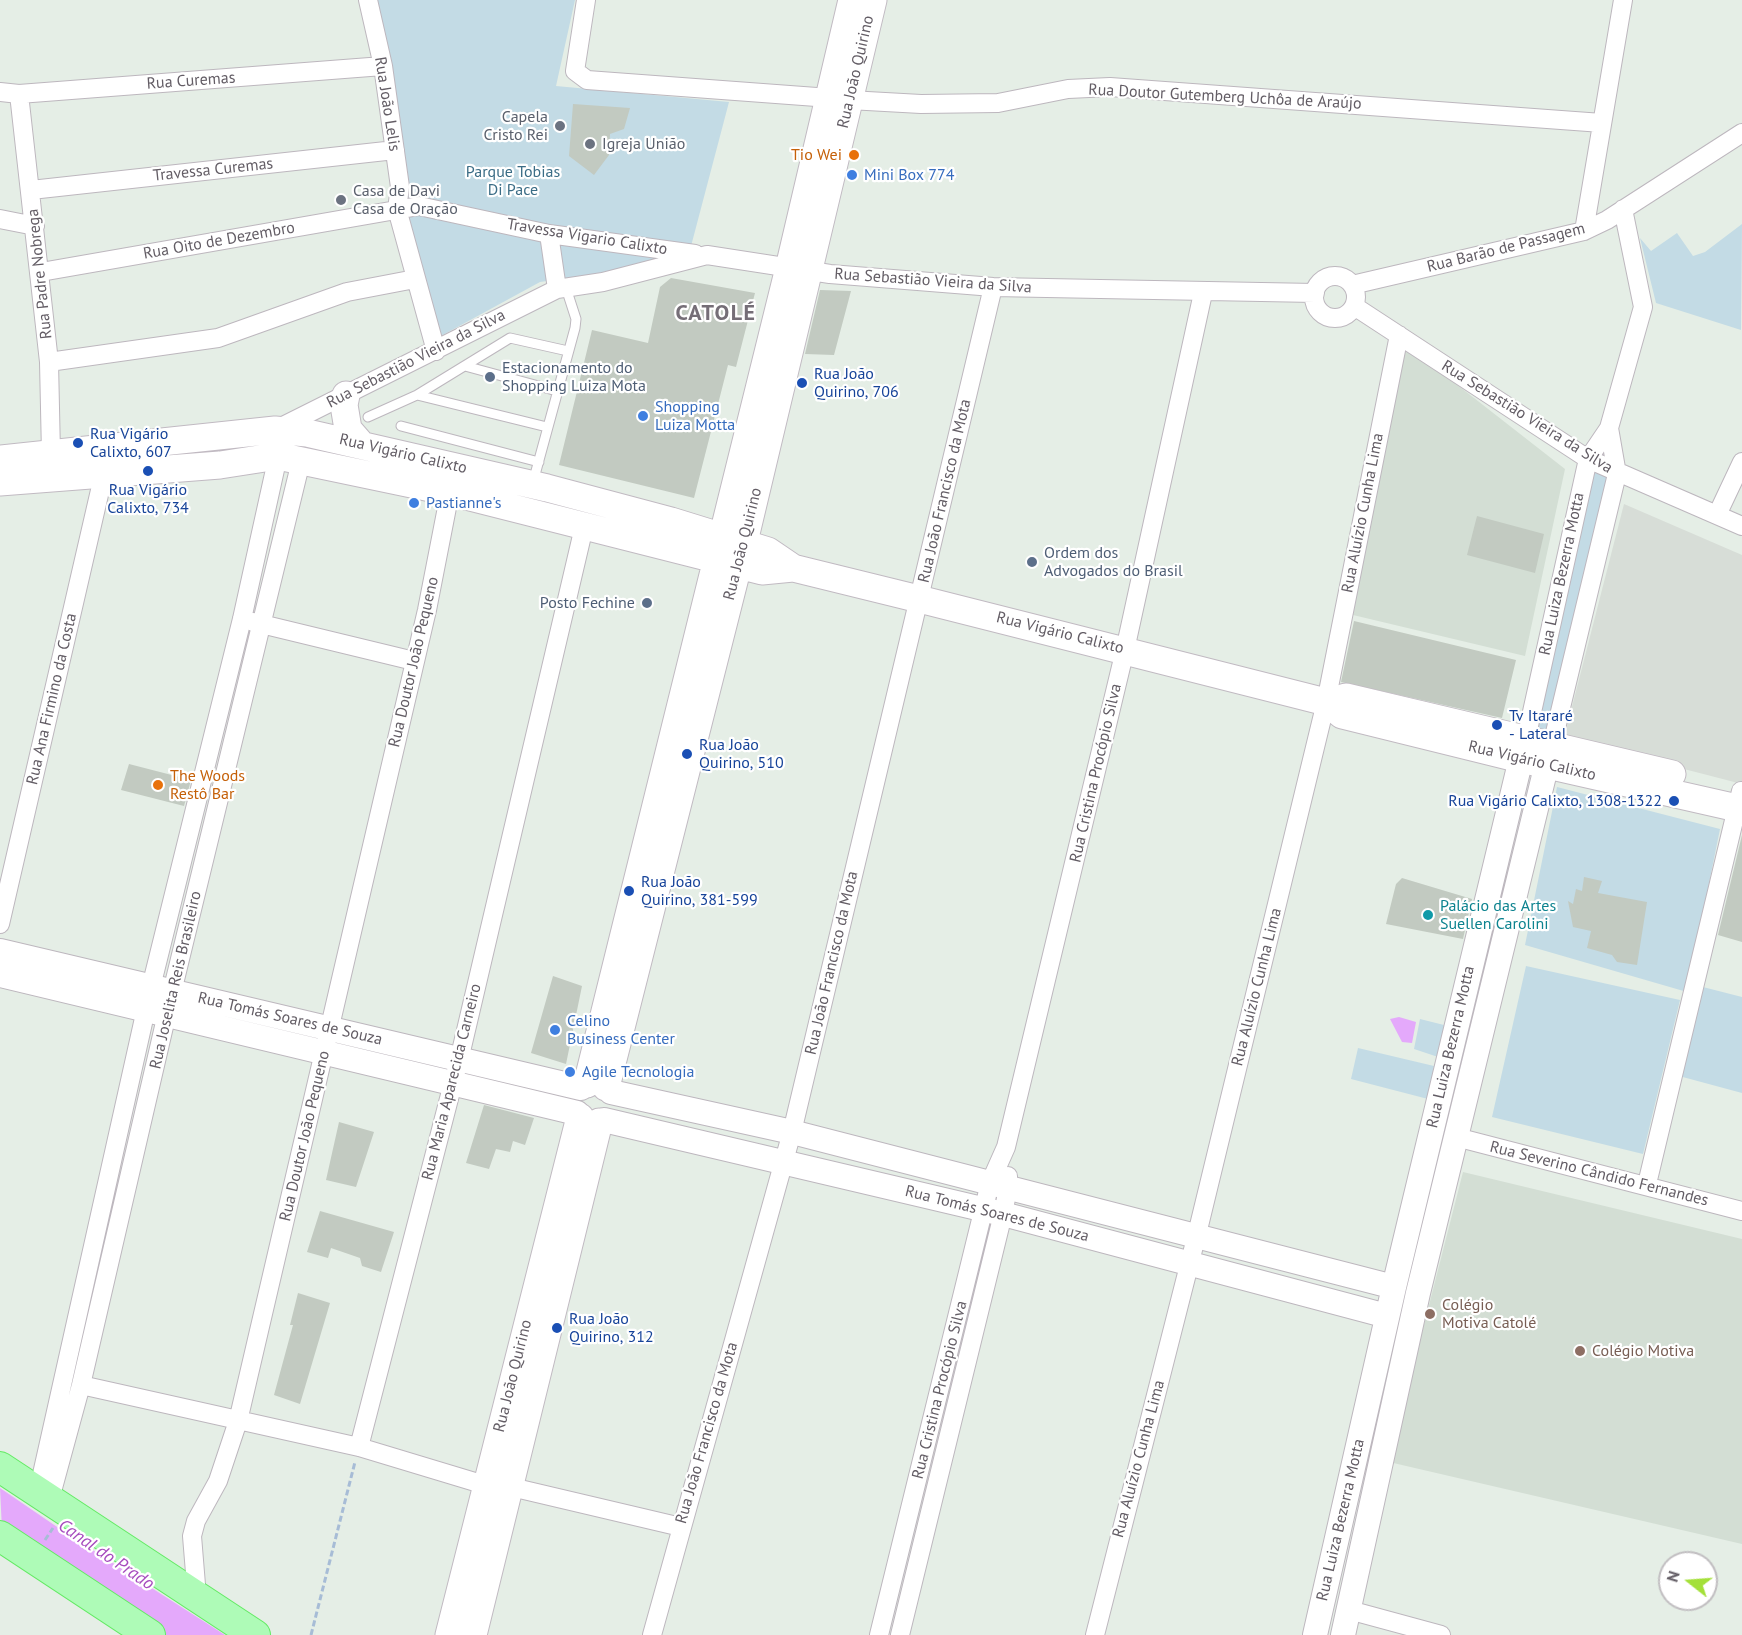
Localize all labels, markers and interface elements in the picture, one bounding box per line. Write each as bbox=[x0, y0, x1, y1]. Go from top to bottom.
street label: Rua João Quirino bbox=[834, 14, 878, 130]
street label: Rua João Lelis bbox=[370, 55, 404, 153]
street label: Rua Curemas bbox=[146, 68, 236, 94]
street label: Rua Doutor Gutemberg Uchôa de Araújo bbox=[1088, 80, 1362, 114]
place label: Capela Cristo Rei bbox=[483, 107, 548, 145]
marker: Capela Cristo Rei bbox=[553, 119, 567, 133]
place label: Igreja União bbox=[602, 134, 685, 154]
marker: Igreja União bbox=[583, 137, 597, 151]
place label: Tio Wei bbox=[791, 145, 842, 165]
marker: Tio Wei bbox=[847, 148, 861, 162]
street label: Travessa Curemas bbox=[152, 154, 274, 186]
park label: Parque Tobias Di Pace bbox=[466, 162, 560, 200]
place label: Mini Box 774 bbox=[864, 165, 954, 185]
marker: Mini Box 774 bbox=[845, 168, 859, 182]
place label: Casa de Davi Casa de Oração bbox=[353, 181, 458, 219]
marker: Casa de Davi Casa de Oração bbox=[334, 193, 348, 207]
street label: Rua Padre Nobrega bbox=[24, 208, 56, 340]
street label: Travessa Vigario Calixto bbox=[505, 215, 669, 259]
street label: Rua Oito de Dezembro bbox=[142, 218, 296, 264]
street label: Rua Barão de Passagem bbox=[1425, 219, 1587, 277]
street label: Rua Sebastião Vieira da Silva bbox=[834, 265, 1032, 297]
district label: CATOLÉ bbox=[675, 301, 757, 327]
street label: Rua Sebastião Vieira da Silva bbox=[323, 306, 509, 412]
street label: Rua Sebastião Vieira da Silva bbox=[1438, 356, 1616, 478]
place label: Estacionamento do Shopping Luiza Mota bbox=[502, 358, 646, 396]
place label: Rua João Quirino, 706 bbox=[814, 364, 899, 402]
marker: Estacionamento do Shopping Luiza Mota bbox=[483, 370, 497, 384]
marker: Rua João Quirino, 706 bbox=[795, 376, 809, 390]
place label: Shopping Luiza Motta bbox=[655, 397, 735, 435]
street label: Rua João Francisco da Mota bbox=[915, 397, 975, 585]
marker: Shopping Luiza Motta bbox=[636, 409, 650, 423]
place label: Rua Vigário Calixto, 607 bbox=[90, 424, 172, 462]
street label: Rua Vigário Calixto bbox=[337, 430, 469, 478]
street label: Rua Aluízio Cunha Lima bbox=[1338, 432, 1388, 594]
marker: Rua Vigário Calixto, 607 bbox=[71, 436, 85, 450]
marker: Rua Vigário Calixto, 734 bbox=[141, 464, 155, 478]
place label: Rua Vigário Calixto, 734 bbox=[107, 480, 189, 518]
street label: Rua João Quirino bbox=[720, 486, 766, 602]
street label: Rua Luiza Bezerra Motta bbox=[1535, 491, 1589, 657]
place label: Pastianne's bbox=[426, 493, 501, 513]
marker: Pastianne's bbox=[407, 496, 421, 510]
place label: Ordem dos Advogados do Brasil bbox=[1044, 543, 1183, 581]
marker: Ordem dos Advogados do Brasil bbox=[1025, 555, 1039, 569]
street label: Rua Doutor João Pequeno bbox=[385, 575, 443, 749]
place label: Posto Fechine bbox=[540, 593, 635, 613]
marker: Posto Fechine bbox=[640, 596, 654, 610]
street label: Rua Vigário Calixto bbox=[994, 608, 1126, 658]
street label: Rua Ana Firmino da Costa bbox=[23, 611, 81, 787]
street label: Rua Cristina Procópio Silva bbox=[1066, 682, 1126, 864]
place label: Tv Itararé - Lateral bbox=[1509, 706, 1573, 744]
marker: Tv Itararé - Lateral bbox=[1490, 718, 1504, 732]
place label: Rua João Quirino, 510 bbox=[699, 735, 784, 773]
street label: Rua Vigário Calixto bbox=[1466, 737, 1598, 785]
marker: Rua João Quirino, 510 bbox=[680, 747, 694, 761]
place label: The Woods Restô Bar bbox=[170, 766, 245, 804]
marker: The Woods Restô Bar bbox=[151, 778, 165, 792]
place label: Rua Vigário Calixto, 1308-1322 bbox=[1448, 791, 1662, 811]
marker: Rua Vigário Calixto, 1308-1322 bbox=[1667, 794, 1681, 808]
street label: Rua João Francisco da Mota bbox=[802, 869, 862, 1057]
place label: Rua João Quirino, 381-599 bbox=[641, 872, 758, 910]
marker: Rua João Quirino, 381-599 bbox=[622, 884, 636, 898]
street label: Rua Joselita Reis Brasileiro bbox=[146, 889, 206, 1071]
place label: Palácio das Artes Suellen Carolini bbox=[1440, 896, 1556, 934]
street label: Rua Aluízio Cunha Lima bbox=[1228, 906, 1286, 1068]
marker: Palácio das Artes Suellen Carolini bbox=[1421, 908, 1435, 922]
street label: Rua Luiza Bezerra Motta bbox=[1423, 964, 1479, 1130]
street label: Rua Maria Aparecida Carneiro bbox=[418, 982, 486, 1182]
street label: Rua Tomás Soares de Souza bbox=[196, 988, 384, 1050]
place label: Celino Business Center bbox=[567, 1011, 675, 1049]
marker: Celino Business Center bbox=[548, 1023, 562, 1037]
street label: Rua Doutor João Pequeno bbox=[276, 1049, 334, 1223]
place label: Agile Tecnologia bbox=[582, 1062, 694, 1082]
marker: Agile Tecnologia bbox=[563, 1065, 577, 1079]
street label: Rua Severino Cândido Fernandes bbox=[1488, 1138, 1710, 1210]
street label: Rua Tomás Soares de Souza bbox=[903, 1182, 1091, 1246]
place label: Colégio Motiva Catolé bbox=[1442, 1295, 1536, 1333]
street label: Rua Cristina Procópio Silva bbox=[909, 1299, 971, 1481]
marker: Colégio Motiva Catolé bbox=[1423, 1307, 1437, 1321]
place label: Rua João Quirino, 312 bbox=[569, 1309, 654, 1347]
street label: Rua João Quirino bbox=[490, 1318, 536, 1434]
marker: Rua João Quirino, 312 bbox=[550, 1321, 564, 1335]
street label: Rua João Francisco da Mota bbox=[672, 1340, 742, 1526]
place label: Colégio Motiva bbox=[1592, 1341, 1694, 1361]
marker: Colégio Motiva bbox=[1573, 1344, 1587, 1358]
street label: Rua Aluízio Cunha Lima bbox=[1109, 1378, 1169, 1540]
street label: Rua Luiza Bezerra Motta bbox=[1313, 1437, 1369, 1603]
water label: Canal do Prado bbox=[54, 1515, 158, 1595]
north arrow bbox=[1658, 1551, 1718, 1611]
text: N bbox=[1662, 1568, 1684, 1584]

